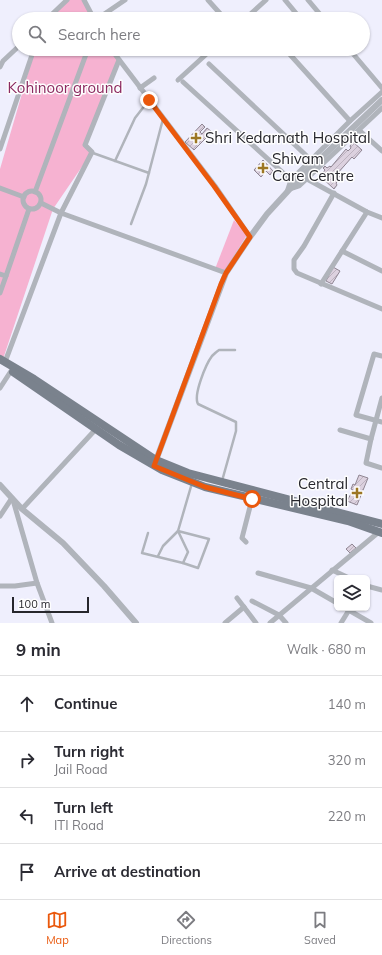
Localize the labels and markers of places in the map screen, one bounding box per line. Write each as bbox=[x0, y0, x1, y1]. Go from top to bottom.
place label: Shri Kedarnath Hospital bbox=[205, 128, 371, 147]
marker: Shri Kedarnath Hospital bbox=[190, 132, 202, 144]
place label: Shivam Care Centre bbox=[272, 149, 354, 185]
marker: Shivam Care Centre bbox=[257, 162, 269, 174]
place label: Central Hospital bbox=[290, 474, 348, 510]
marker: Central Hospital bbox=[351, 487, 363, 499]

